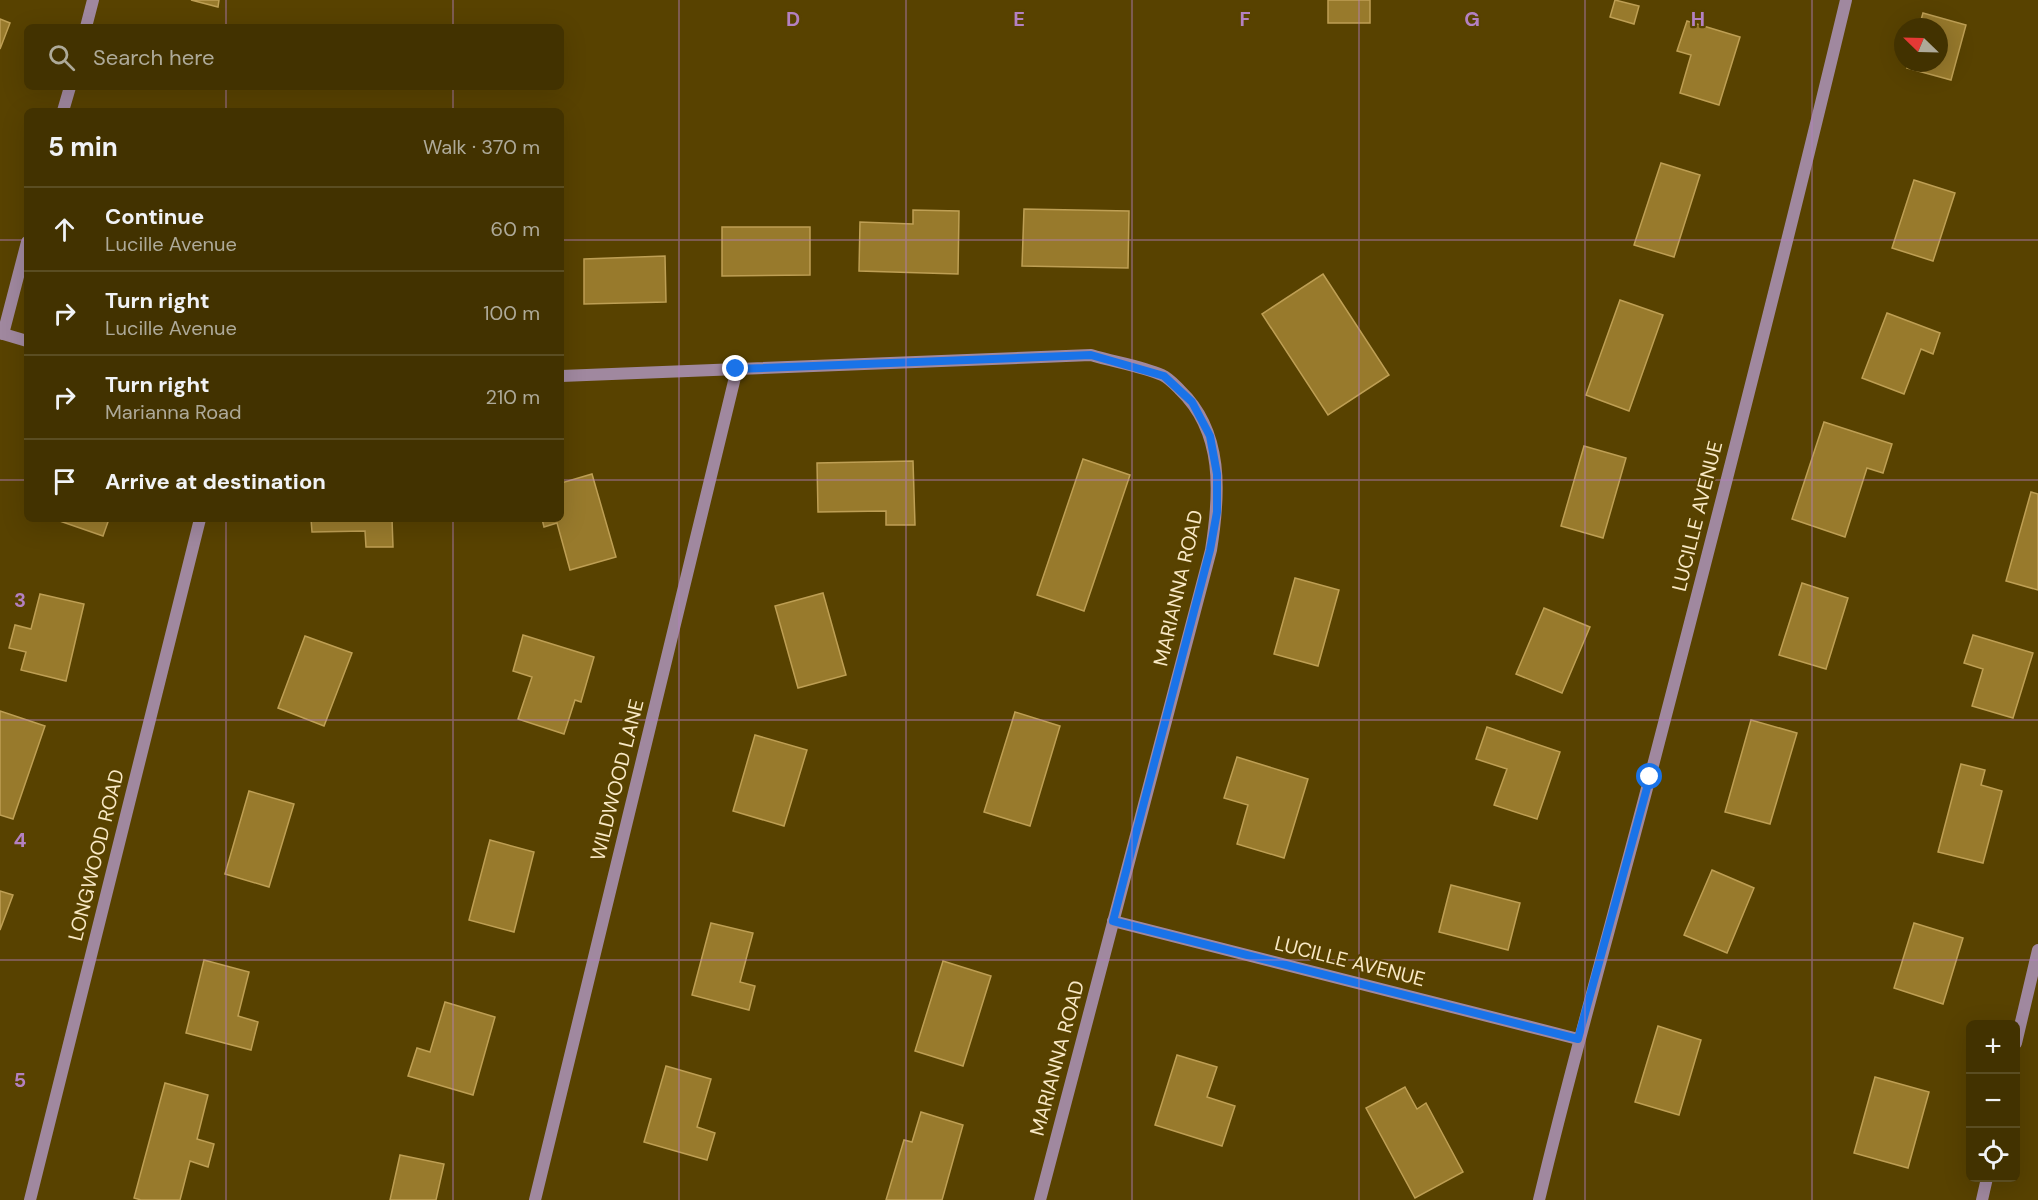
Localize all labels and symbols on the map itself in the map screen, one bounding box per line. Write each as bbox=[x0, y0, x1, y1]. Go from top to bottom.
text: D bbox=[786, 6, 800, 32]
text: E bbox=[1013, 6, 1025, 32]
text: F bbox=[1239, 6, 1251, 32]
text: G bbox=[1464, 6, 1480, 32]
text: H bbox=[1691, 6, 1705, 32]
north arrow bbox=[1894, 18, 1948, 72]
route end bbox=[722, 355, 748, 381]
street label: LUCILLE AVENUE bbox=[1666, 438, 1728, 594]
street label: MARIANNA ROAD bbox=[1147, 507, 1209, 669]
text: 3 bbox=[14, 587, 26, 613]
street label: WILDWOOD LANE bbox=[584, 696, 650, 864]
route start bbox=[1636, 763, 1662, 789]
street label: LONGWOOD ROAD bbox=[62, 766, 130, 944]
text: 4 bbox=[14, 827, 27, 853]
street label: LUCILLE AVENUE bbox=[1272, 930, 1428, 992]
street label: MARIANNA ROAD bbox=[1024, 978, 1090, 1138]
text: 5 bbox=[14, 1067, 26, 1093]

